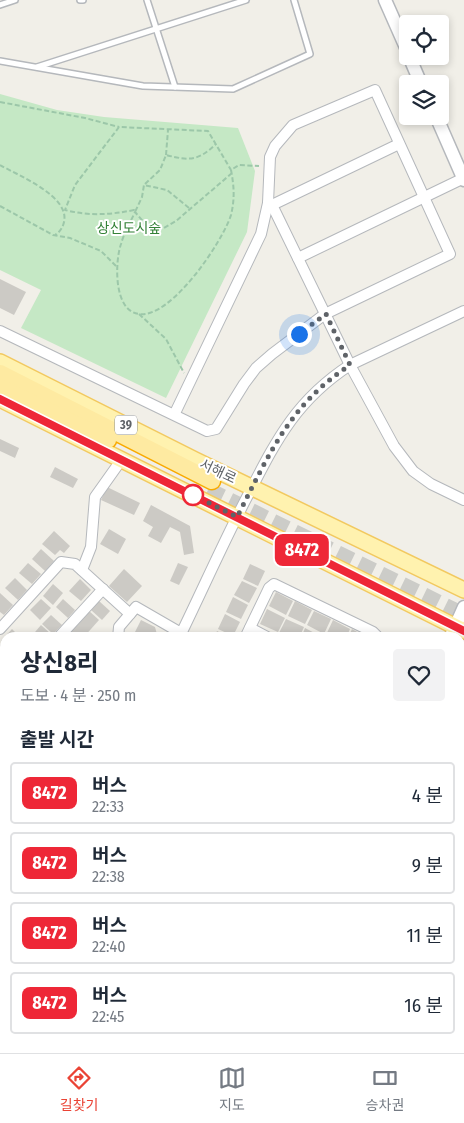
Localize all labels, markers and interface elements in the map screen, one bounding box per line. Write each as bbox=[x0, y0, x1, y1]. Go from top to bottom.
map controls bbox=[399, 15, 449, 125]
button: locate bbox=[399, 15, 449, 65]
button: layers bbox=[399, 75, 449, 125]
park label: 상신도시숲 bbox=[97, 220, 161, 237]
your location bbox=[287, 322, 312, 347]
road number: 39 bbox=[115, 416, 137, 434]
street label: 서해로 bbox=[197, 456, 239, 487]
unlabelled marker bbox=[182, 484, 204, 506]
line badge: 8472 bbox=[267, 534, 337, 566]
text: 8472 bbox=[285, 539, 319, 561]
text: 상신8리 bbox=[20, 649, 99, 677]
button: heart bbox=[393, 649, 445, 701]
text: 도보 · 4 분 · 250 m bbox=[20, 686, 136, 705]
text: 출발 시간 bbox=[20, 728, 94, 751]
text: 버스 bbox=[92, 774, 127, 797]
text: 8472 bbox=[32, 782, 67, 804]
text: 4 분 bbox=[412, 784, 443, 807]
text: 22:33 bbox=[92, 797, 124, 816]
text: 버스 bbox=[92, 844, 127, 867]
text: 8472 bbox=[32, 852, 67, 874]
text: 9 분 bbox=[412, 854, 443, 877]
text: 22:38 bbox=[92, 867, 125, 886]
text: 버스 bbox=[92, 914, 127, 937]
text: 8472 bbox=[32, 922, 67, 944]
text: 11 분 bbox=[407, 924, 443, 947]
text: 22:40 bbox=[92, 937, 126, 956]
text: 버스 bbox=[92, 984, 127, 1007]
text: 8472 bbox=[32, 992, 67, 1014]
text: 16 분 bbox=[404, 994, 443, 1017]
text: 22:45 bbox=[92, 1007, 124, 1026]
tab: 길찾기 bbox=[60, 1064, 98, 1114]
tab: 지도 bbox=[218, 1064, 246, 1114]
tab: 승차권 bbox=[366, 1064, 404, 1114]

